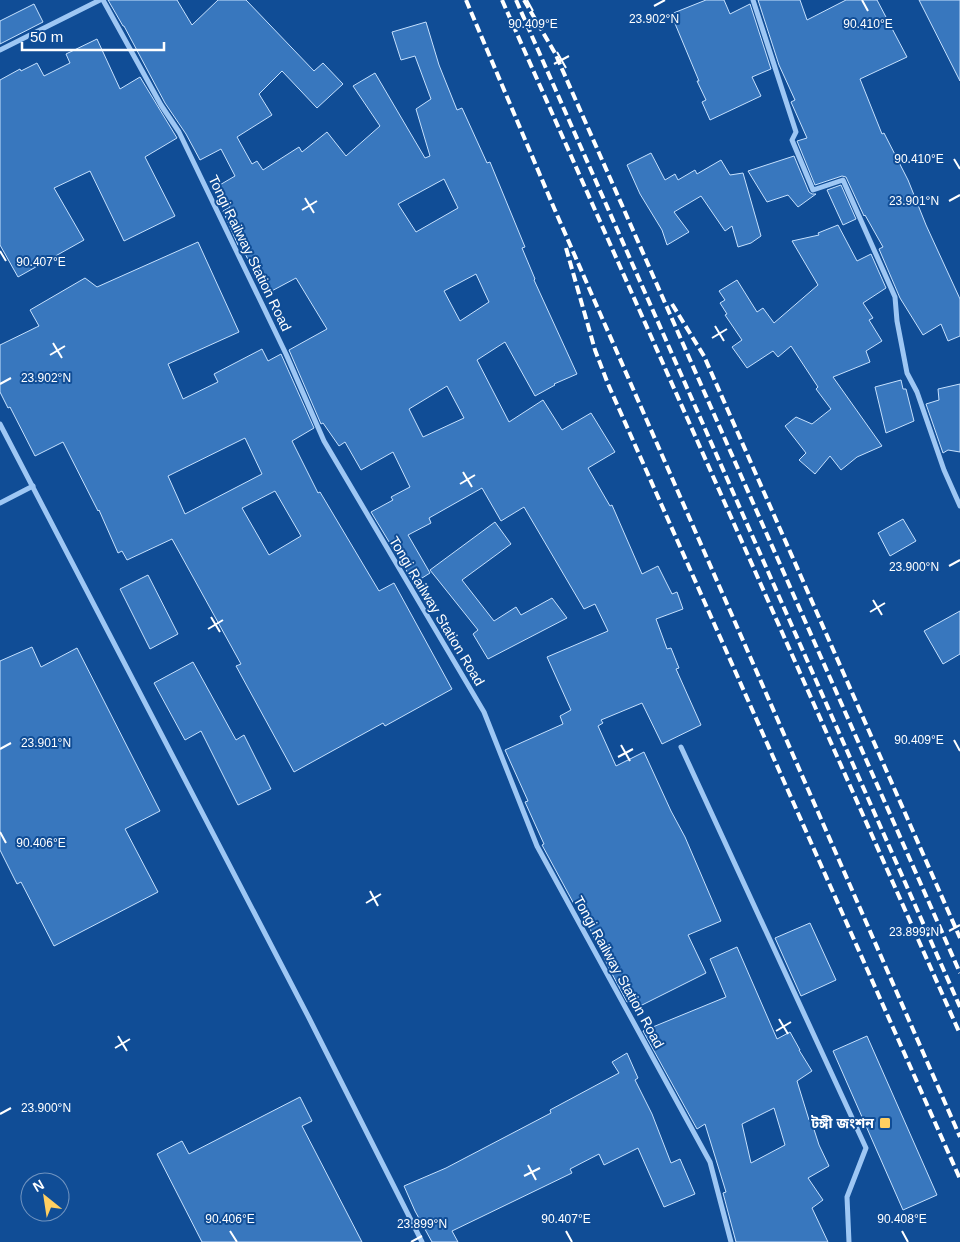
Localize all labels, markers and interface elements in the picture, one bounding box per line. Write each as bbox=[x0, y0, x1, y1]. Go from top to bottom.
text: 23.902°N bbox=[629, 12, 679, 26]
text: 90.409°E bbox=[508, 17, 558, 31]
text: 90.410°E bbox=[843, 17, 893, 31]
scale bar bbox=[22, 20, 165, 52]
text: 50 m bbox=[30, 28, 63, 45]
text: 90.410°E bbox=[894, 152, 944, 166]
street label: Tongi Railway Station Road bbox=[205, 173, 295, 333]
text: 23.901°N bbox=[889, 194, 939, 208]
text: 90.407°E bbox=[16, 255, 66, 269]
text: 23.902°N bbox=[21, 371, 71, 385]
street label: Tongi Railway Station Road bbox=[386, 533, 488, 689]
text: 23.900°N bbox=[889, 560, 939, 574]
text: 90.409°E bbox=[894, 733, 944, 747]
text: 23.901°N bbox=[21, 736, 71, 750]
text: 90.406°E bbox=[16, 836, 66, 850]
street label: Tongi Railway Station Road bbox=[570, 893, 668, 1051]
text: 23.899°N bbox=[889, 925, 939, 939]
text: 23.900°N bbox=[21, 1101, 71, 1115]
place label: টঙ্গী জংশন bbox=[810, 1115, 874, 1131]
marker: টঙ্গী জংশন bbox=[878, 1116, 892, 1130]
north arrow bbox=[20, 1172, 70, 1222]
text: N bbox=[30, 1176, 47, 1195]
text: 90.406°E bbox=[205, 1212, 255, 1226]
text: 90.407°E bbox=[541, 1212, 591, 1226]
text: 90.408°E bbox=[877, 1212, 927, 1226]
text: 23.899°N bbox=[397, 1217, 447, 1231]

